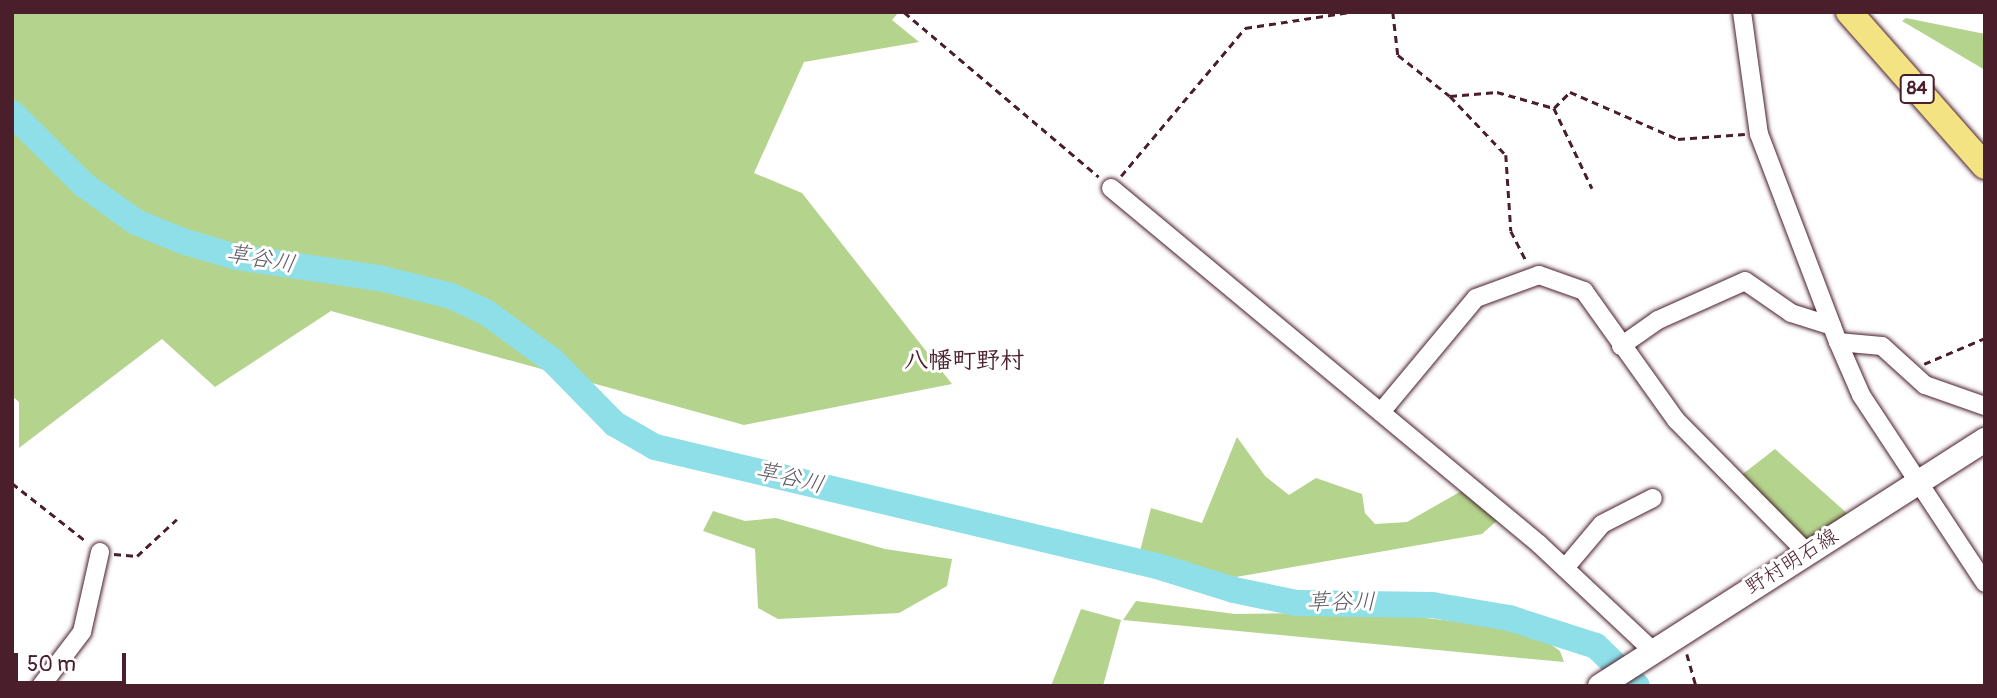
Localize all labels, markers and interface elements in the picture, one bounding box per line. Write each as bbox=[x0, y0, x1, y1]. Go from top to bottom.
road number: 84 bbox=[1899, 74, 1934, 104]
water label: 草谷川 bbox=[225, 239, 297, 279]
district label: 八幡町野村 bbox=[904, 347, 1024, 375]
water label: 草谷川 bbox=[753, 457, 827, 499]
street label: 野村明石線 bbox=[1741, 523, 1843, 601]
water label: 草谷川 bbox=[1307, 588, 1375, 616]
scale bar bbox=[18, 638, 130, 682]
text: 50 m bbox=[27, 651, 76, 678]

